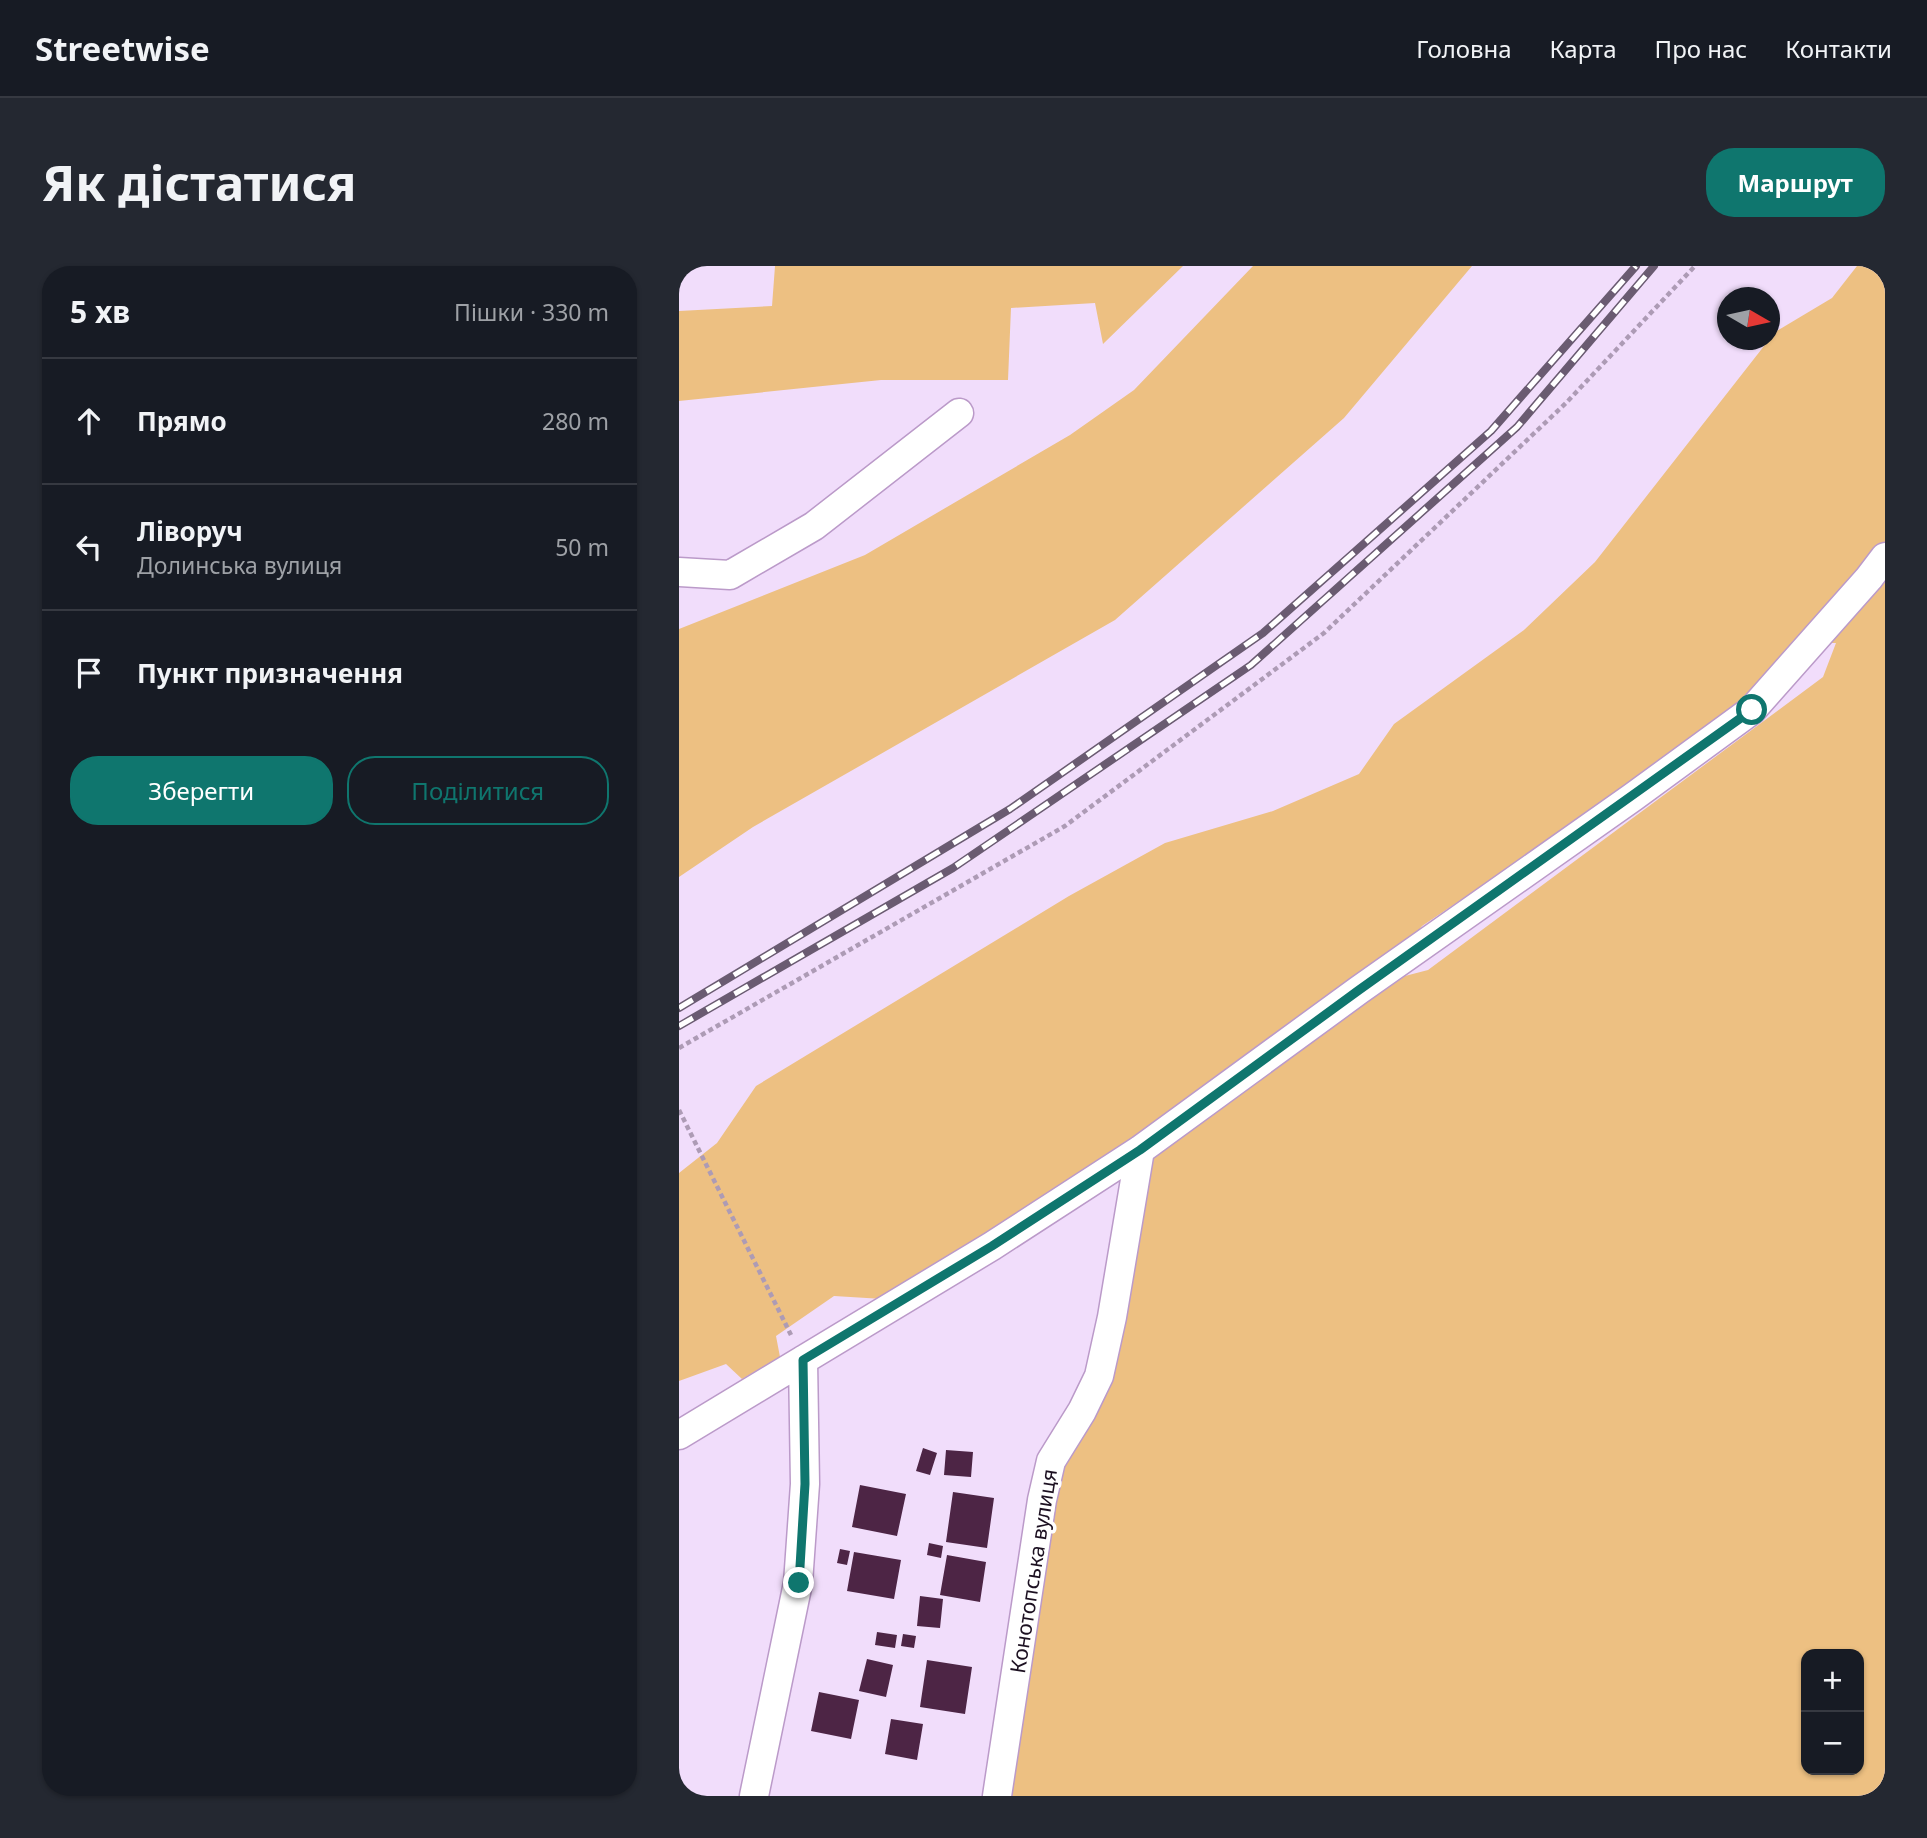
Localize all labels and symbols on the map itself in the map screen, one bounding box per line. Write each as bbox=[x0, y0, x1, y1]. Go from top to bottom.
north arrow bbox=[1717, 287, 1780, 350]
route start bbox=[1736, 694, 1767, 725]
street label: Конотопська вулиця bbox=[1003, 1467, 1063, 1675]
route end bbox=[783, 1567, 814, 1598]

